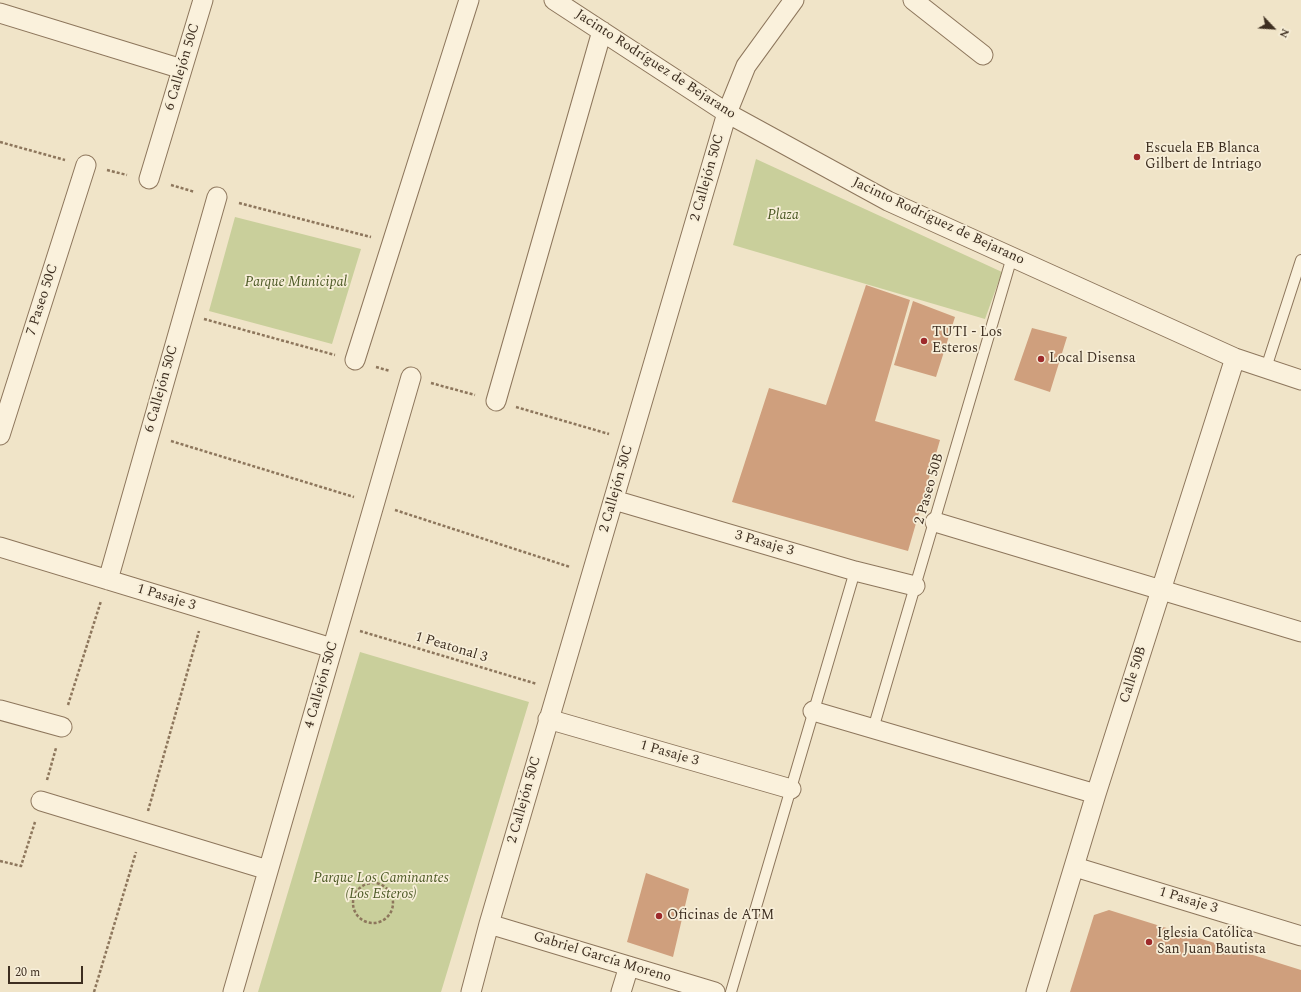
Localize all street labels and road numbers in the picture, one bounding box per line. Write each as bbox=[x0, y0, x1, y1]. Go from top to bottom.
street label: Jacinto Rodríguez de Bejarano bbox=[572, 7, 738, 123]
street label: 6 Callejón 50C bbox=[162, 21, 204, 113]
street label: 2 Callejón 50C bbox=[687, 132, 729, 224]
street label: Jacinto Rodríguez de Bejarano bbox=[849, 175, 1027, 269]
street label: 7 Paseo 50C bbox=[24, 262, 62, 338]
street label: 6 Callejón 50C bbox=[141, 343, 183, 435]
street label: 2 Callejón 50C bbox=[596, 443, 638, 535]
street label: 2 Paseo 50B bbox=[912, 452, 948, 526]
street label: 3 Pasaje 3 bbox=[733, 528, 795, 560]
street label: 1 Pasaje 3 bbox=[135, 581, 197, 615]
street label: 1 Peatonal 3 bbox=[413, 629, 489, 667]
street label: 4 Callejón 50C bbox=[301, 639, 343, 731]
street label: Calle 50B bbox=[1117, 645, 1151, 705]
street label: 1 Pasaje 3 bbox=[638, 738, 700, 770]
street label: 2 Callejón 50C bbox=[504, 754, 546, 846]
street label: 1 Pasaje 3 bbox=[1157, 884, 1219, 918]
street label: Gabriel García Moreno bbox=[531, 929, 673, 987]

